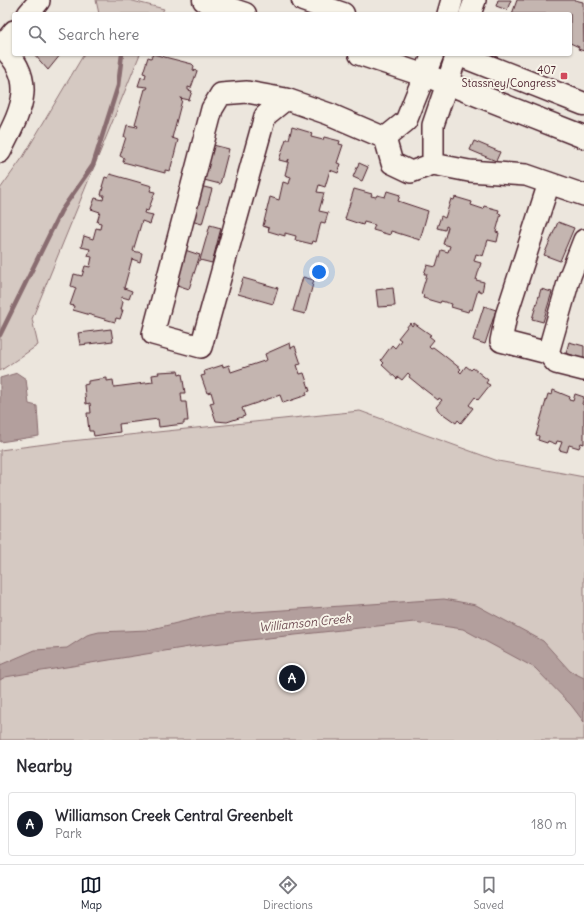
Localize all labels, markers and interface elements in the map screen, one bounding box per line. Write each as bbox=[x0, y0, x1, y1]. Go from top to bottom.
search box bbox=[12, 12, 572, 56]
icon: search bbox=[26, 23, 48, 45]
text: Search here bbox=[58, 25, 139, 44]
place label: 407 Stassney/Congress bbox=[462, 63, 557, 90]
marker: 407 Stassney/Congress bbox=[559, 71, 569, 81]
your location bbox=[309, 262, 329, 282]
water label: Williamson Creek bbox=[258, 610, 353, 635]
pin: A bbox=[279, 663, 305, 693]
text: Nearby bbox=[16, 755, 72, 777]
text: Williamson Creek Central Greenbelt bbox=[55, 806, 293, 825]
text: A bbox=[26, 816, 34, 833]
text: 180 m bbox=[531, 816, 567, 833]
text: Park bbox=[55, 825, 82, 842]
tab: Map bbox=[80, 874, 102, 912]
tab: Directions bbox=[263, 874, 313, 912]
tab: Saved bbox=[473, 874, 504, 912]

